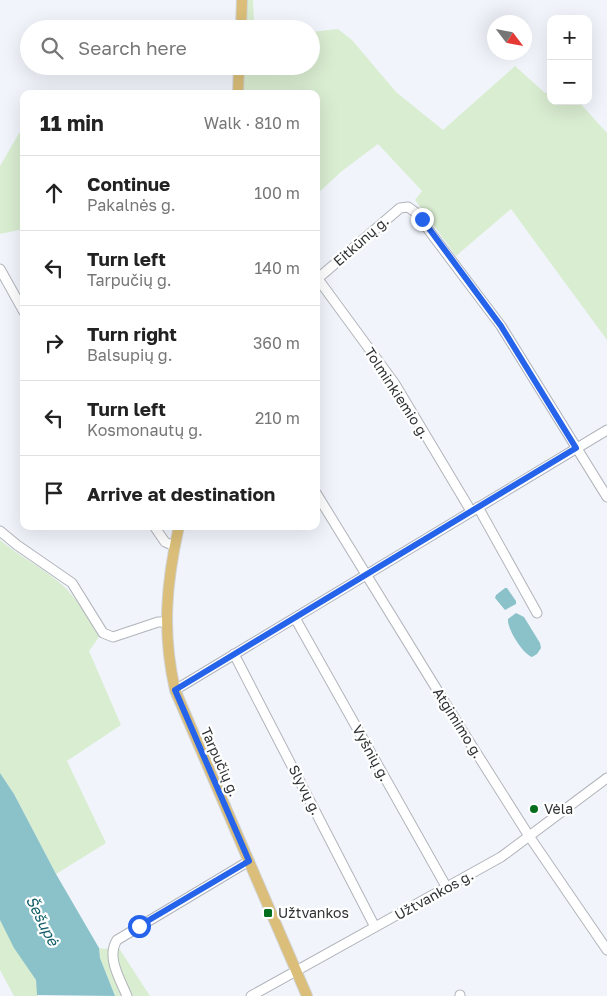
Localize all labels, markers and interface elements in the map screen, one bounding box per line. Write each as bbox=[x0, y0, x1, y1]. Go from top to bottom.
north arrow bbox=[487, 15, 532, 60]
map controls bbox=[547, 15, 592, 105]
button: + bbox=[547, 15, 592, 60]
search box bbox=[20, 20, 320, 75]
icon: search bbox=[38, 34, 66, 62]
text: Search here bbox=[78, 36, 187, 59]
button: − bbox=[547, 60, 592, 105]
text: 11 min bbox=[40, 110, 104, 136]
text: Walk · 810 m bbox=[204, 113, 300, 133]
text: Continue bbox=[87, 172, 170, 195]
icon: ahead bbox=[40, 179, 68, 207]
text: 100 m bbox=[254, 183, 300, 203]
text: Pakalnės g. bbox=[87, 195, 176, 215]
route end bbox=[411, 208, 434, 231]
street label: Eitkūnų g. bbox=[330, 212, 392, 269]
text: Turn left bbox=[87, 247, 166, 270]
icon: left bbox=[40, 254, 68, 282]
text: 140 m bbox=[254, 258, 300, 278]
text: Tarpučių g. bbox=[87, 270, 172, 290]
text: Turn right bbox=[87, 322, 177, 345]
icon: right bbox=[40, 329, 68, 357]
text: 360 m bbox=[253, 333, 300, 353]
street label: Tolminkiemio g. bbox=[362, 344, 433, 442]
text: Balsupių g. bbox=[87, 345, 173, 365]
text: Turn left bbox=[87, 397, 166, 420]
icon: left bbox=[40, 404, 68, 432]
text: 210 m bbox=[255, 408, 300, 428]
text: Kosmonautų g. bbox=[87, 420, 203, 440]
icon: arrive bbox=[40, 479, 68, 507]
text: Arrive at destination bbox=[87, 482, 275, 505]
street label: Atgimimo g. bbox=[430, 684, 487, 761]
street label: Vyšnių g. bbox=[349, 722, 394, 784]
street label: Tarpučių g. bbox=[198, 725, 243, 799]
street label: Slyvų g. bbox=[286, 762, 325, 818]
place label: Vėla bbox=[544, 800, 573, 817]
marker: Vėla bbox=[528, 803, 540, 815]
street label: Užtvankos g. bbox=[391, 866, 476, 923]
water label: Šešupė bbox=[23, 893, 64, 950]
place label: Užtvankos bbox=[278, 904, 349, 921]
marker: Užtvankos bbox=[262, 907, 274, 919]
route start bbox=[128, 915, 151, 938]

